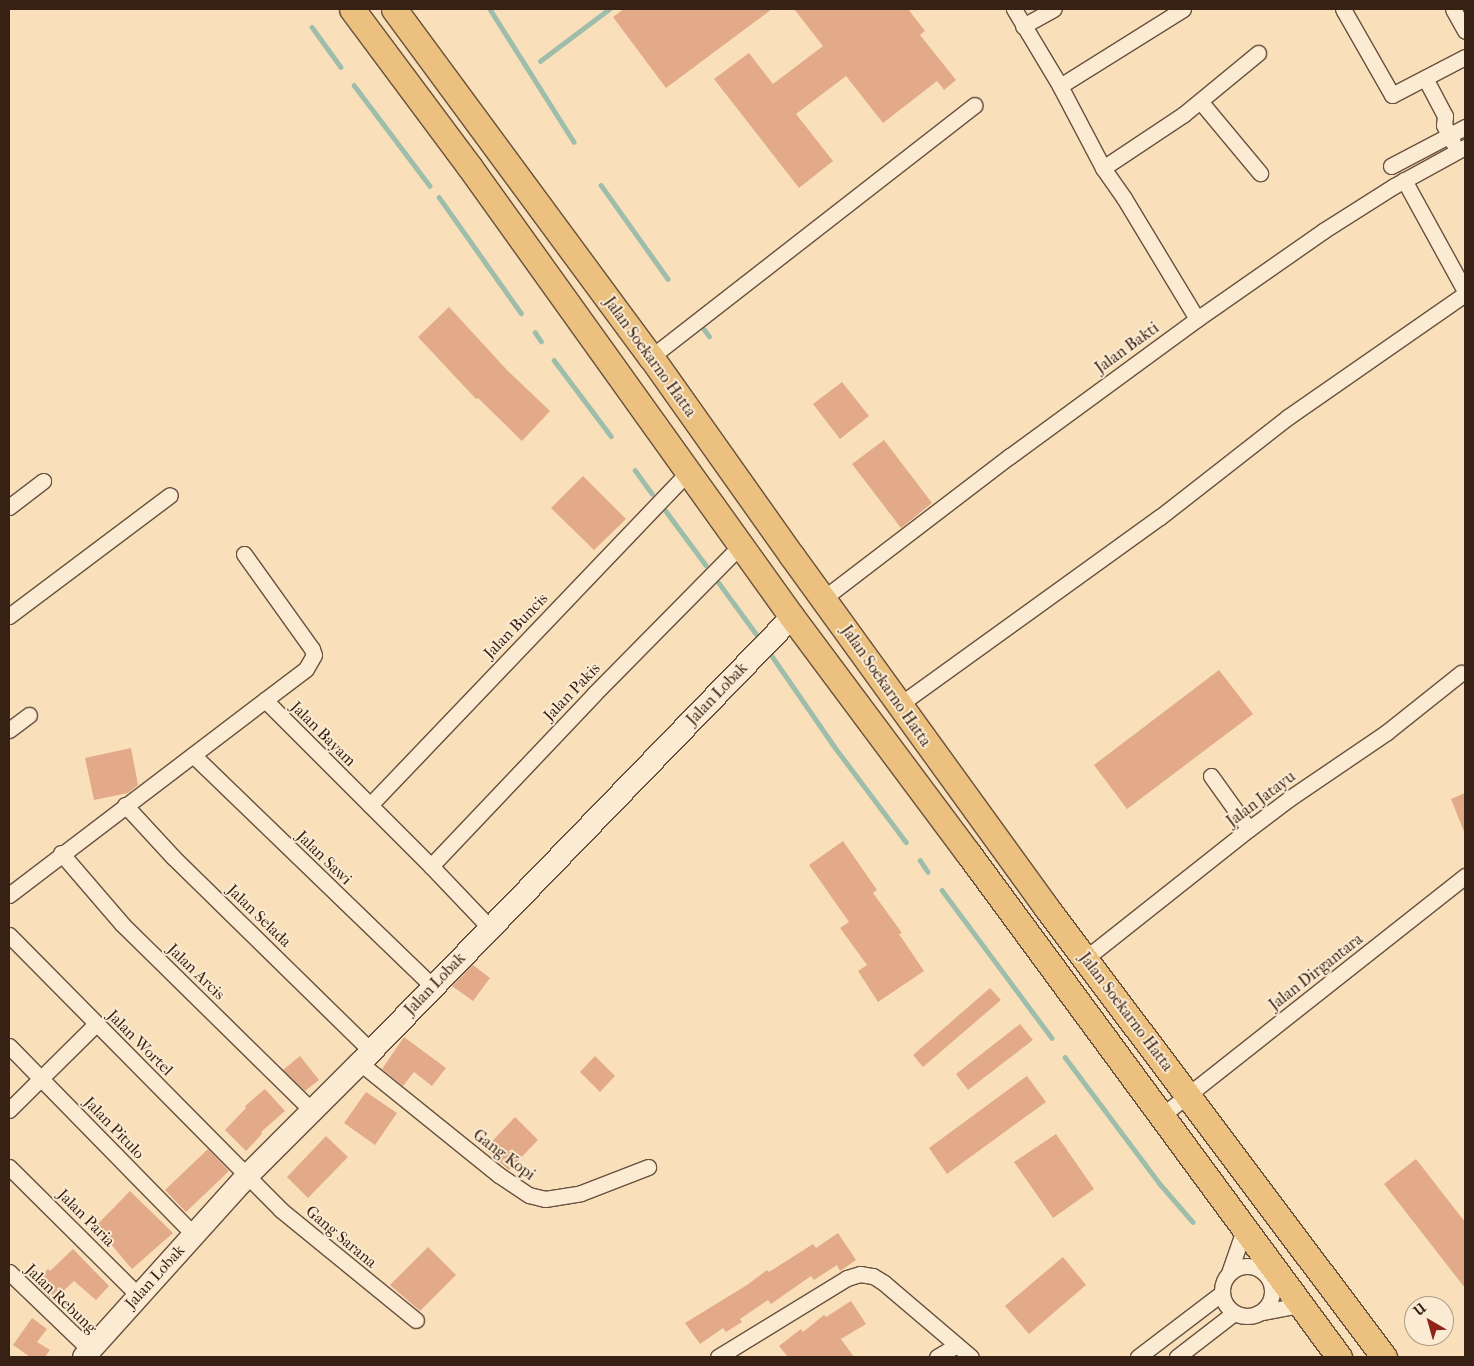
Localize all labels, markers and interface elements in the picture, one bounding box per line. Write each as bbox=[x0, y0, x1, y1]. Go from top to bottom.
street label: Jalan Soekarno Hatta bbox=[600, 293, 700, 421]
street label: Jalan Bakti bbox=[1091, 318, 1163, 378]
street label: Jalan Buncis bbox=[480, 589, 552, 663]
street label: Jalan Soekarno Hatta bbox=[837, 622, 935, 750]
street label: Jalan Pakis bbox=[540, 659, 604, 725]
street label: Jalan Lobak bbox=[683, 659, 751, 729]
street label: Jalan Bayam bbox=[286, 697, 360, 771]
street label: Jalan Jatayu bbox=[1223, 767, 1299, 831]
street label: Jalan Sawi bbox=[292, 827, 356, 889]
street label: Jalan Selada bbox=[223, 881, 295, 951]
street label: Jalan Dirgantara bbox=[1265, 929, 1367, 1015]
street label: Jalan Arcis bbox=[163, 940, 229, 1004]
street label: Jalan Lobak bbox=[401, 949, 469, 1019]
street label: Jalan Soekarno Hatta bbox=[1075, 949, 1177, 1075]
street label: Jalan Wortel bbox=[103, 1006, 177, 1080]
street label: Jalan Pitulo bbox=[80, 1093, 148, 1163]
street label: Gang Kopi bbox=[469, 1125, 539, 1185]
street label: Jalan Paria bbox=[53, 1185, 119, 1251]
street label: Gang Sarana bbox=[302, 1202, 380, 1272]
street label: Jalan Lobak bbox=[121, 1241, 189, 1313]
street label: Jalan Rebung bbox=[21, 1260, 101, 1338]
north arrow bbox=[1404, 1296, 1454, 1346]
text: U bbox=[1411, 1300, 1430, 1320]

